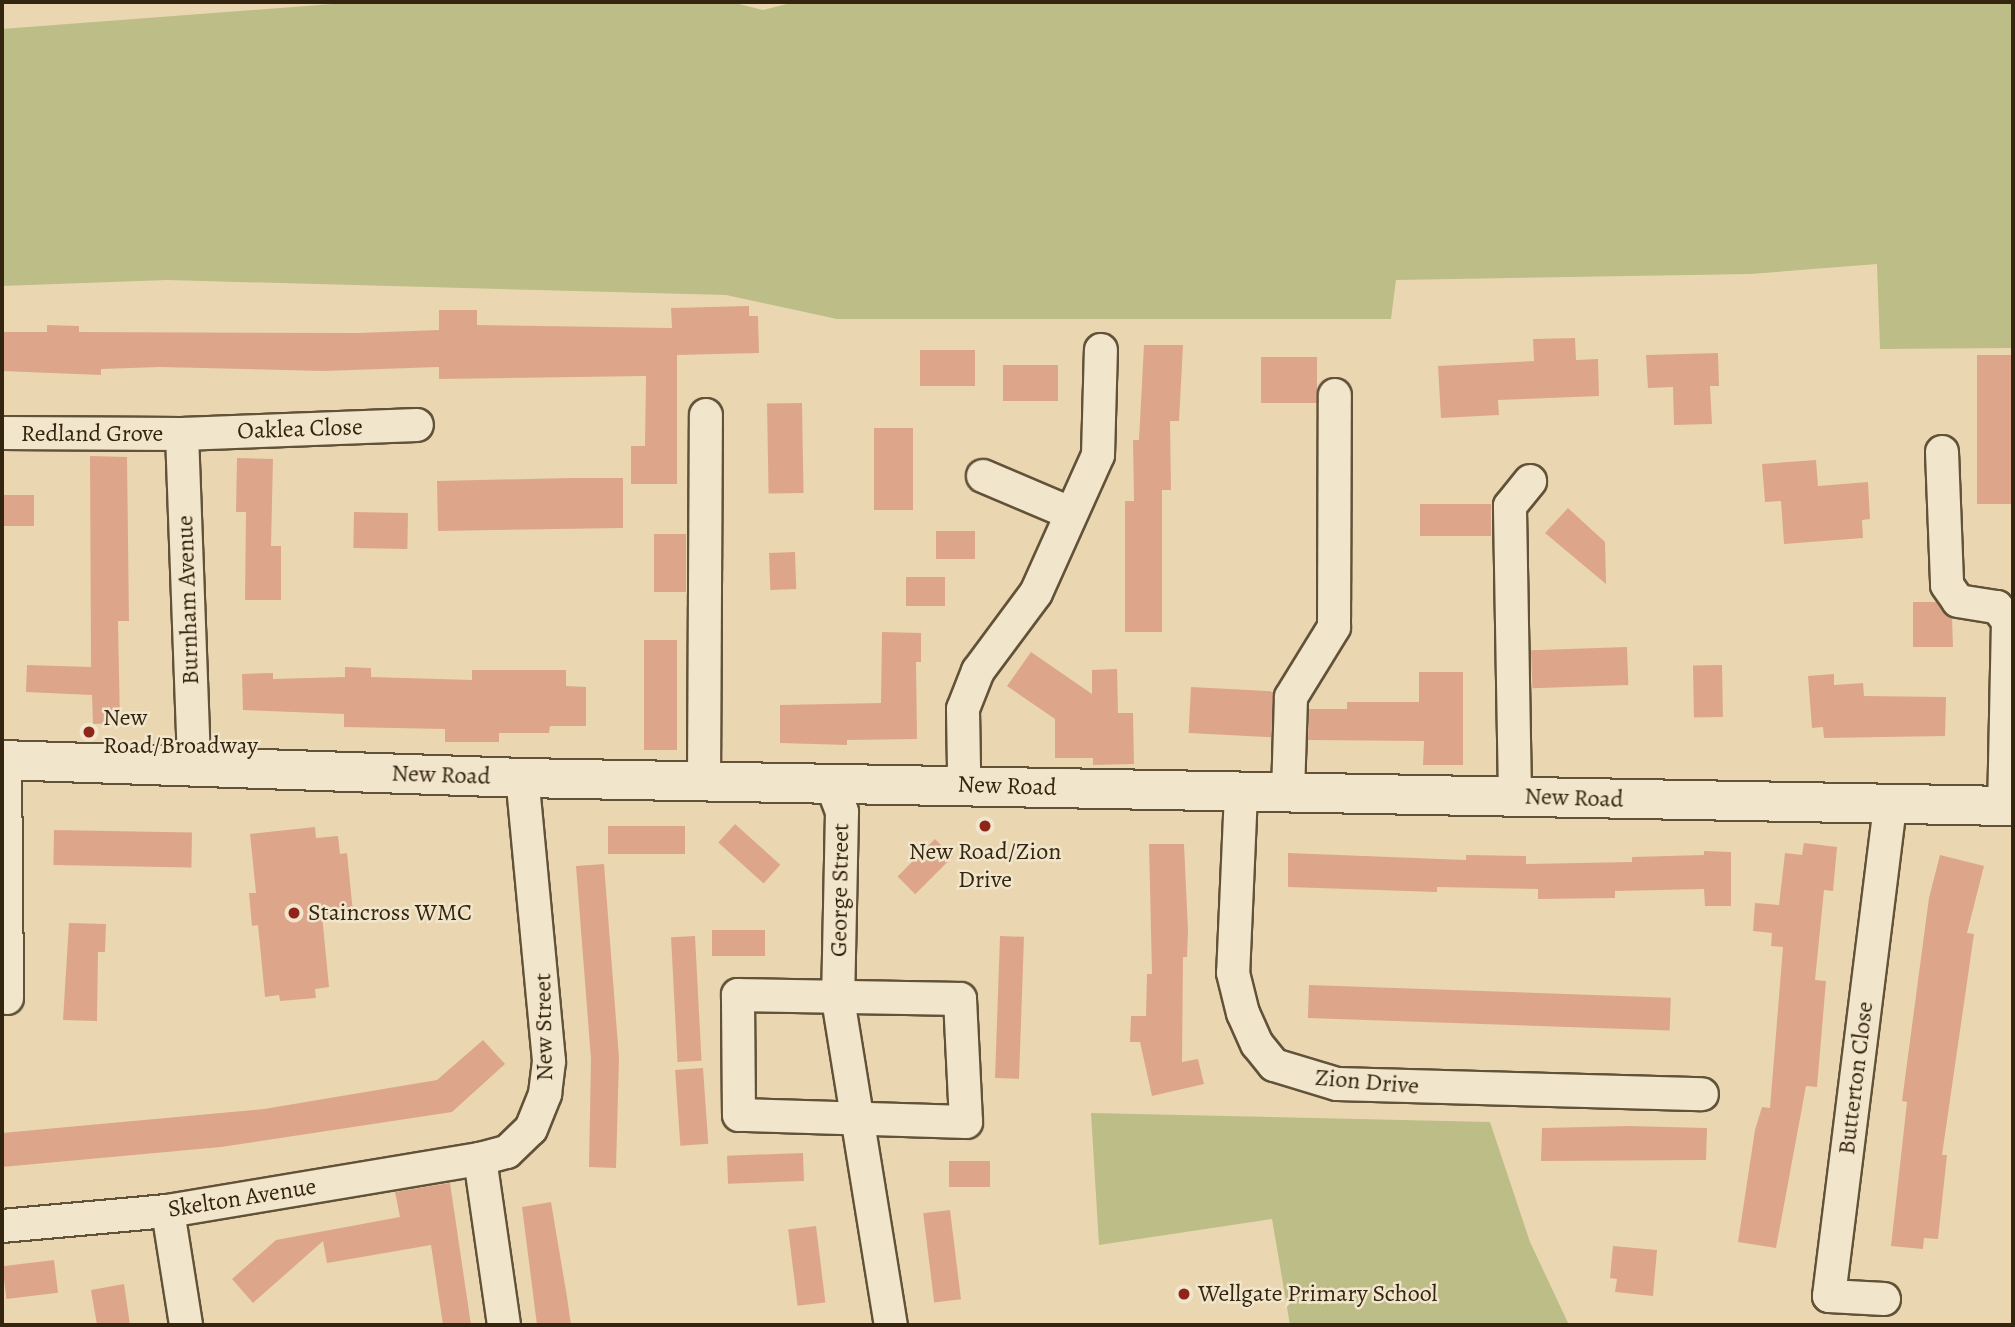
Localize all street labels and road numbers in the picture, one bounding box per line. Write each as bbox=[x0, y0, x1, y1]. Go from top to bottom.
street label: Oaklea Close bbox=[237, 412, 363, 446]
street label: Redland Grove bbox=[21, 420, 163, 448]
street label: Burnham Avenue bbox=[171, 515, 205, 685]
street label: New Road bbox=[391, 759, 491, 791]
street label: New Road bbox=[957, 770, 1057, 802]
street label: New Road bbox=[1524, 782, 1624, 814]
street label: George Street bbox=[824, 823, 856, 957]
street label: New Street bbox=[529, 973, 559, 1081]
street label: Butterton Close bbox=[1832, 1000, 1880, 1156]
street label: Zion Drive bbox=[1314, 1063, 1420, 1101]
street label: Skelton Avenue bbox=[166, 1172, 318, 1224]

